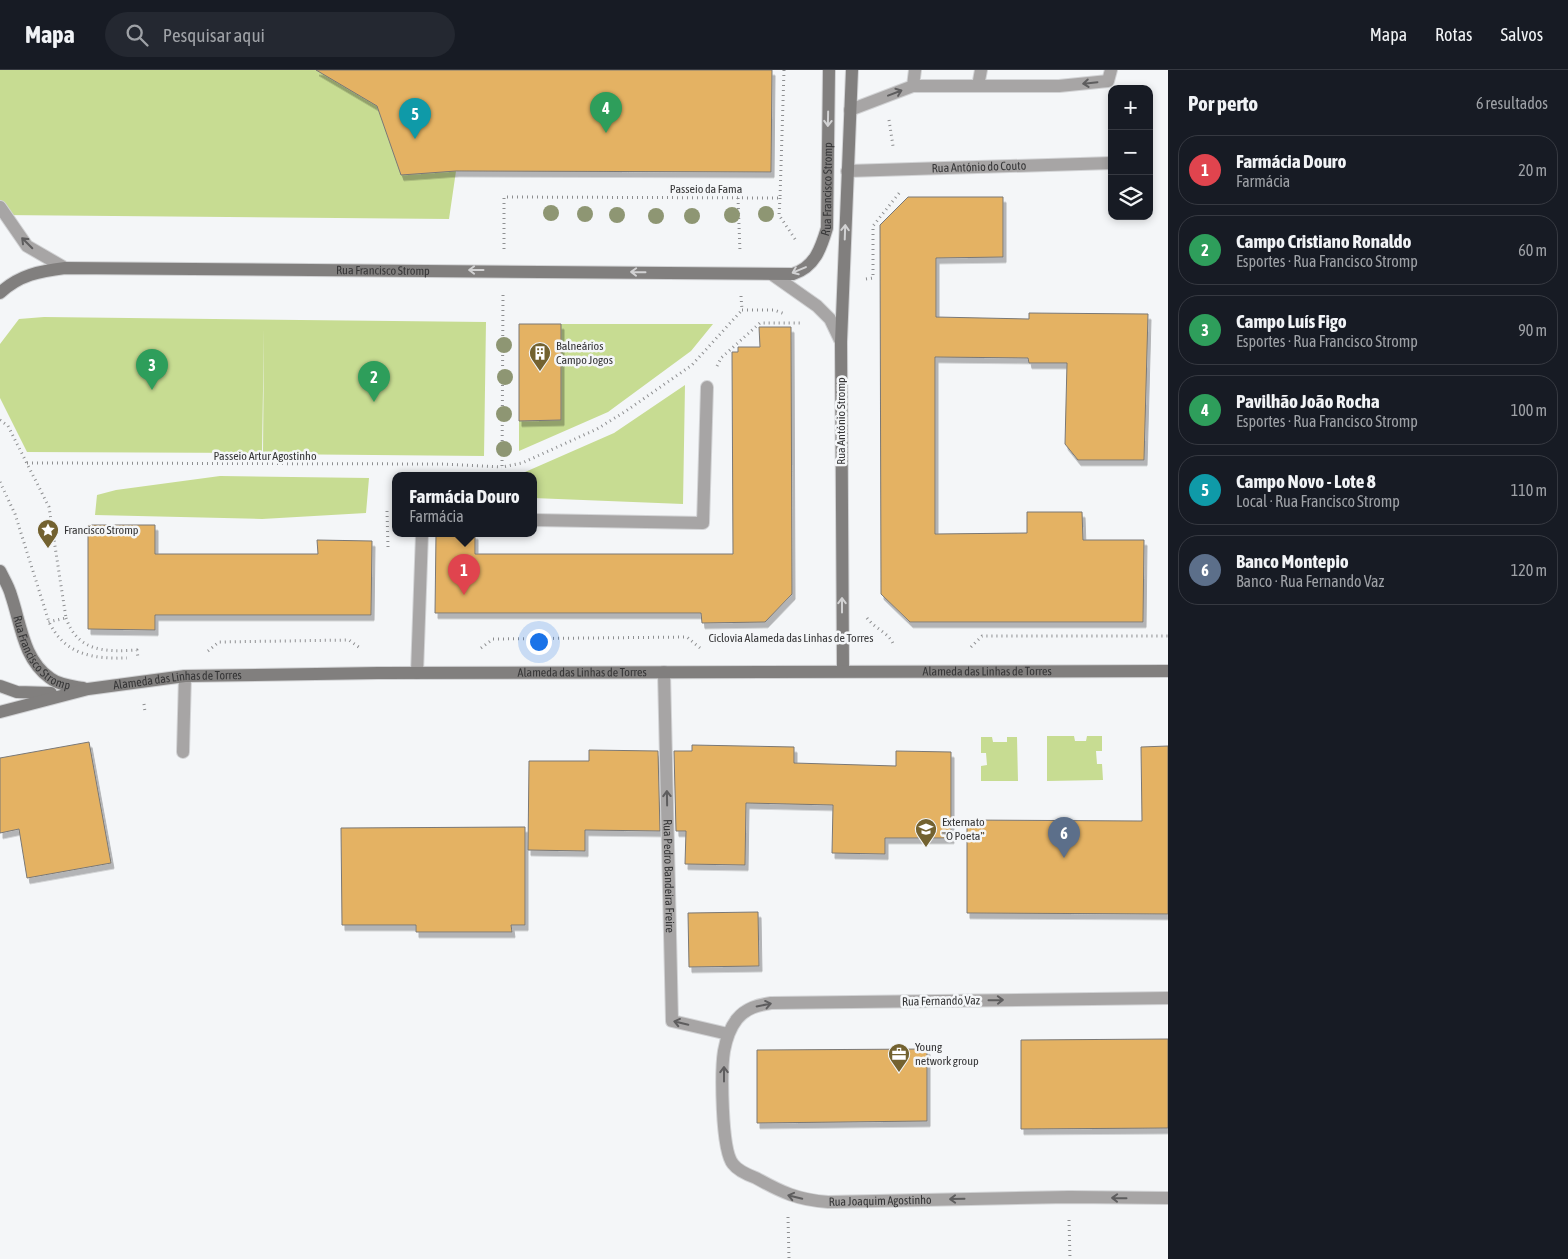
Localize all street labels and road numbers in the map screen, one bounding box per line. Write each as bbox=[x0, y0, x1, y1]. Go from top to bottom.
street label: Rua Francisco Stromp bbox=[818, 142, 835, 238]
street label: Rua António do Couto bbox=[932, 159, 1027, 175]
street label: Passeio da Fama bbox=[670, 182, 742, 196]
street label: Rua Francisco Stromp bbox=[336, 263, 430, 278]
street label: Rua António Stromp bbox=[834, 377, 848, 465]
street label: Passeio Artur Agostinho bbox=[213, 449, 317, 463]
street label: Rua Francisco Stromp bbox=[10, 614, 72, 693]
street label: Ciclovia Alameda das Linhas de Torres bbox=[708, 631, 874, 645]
street label: Alameda das Linhas de Torres bbox=[923, 664, 1052, 679]
street label: Alameda das Linhas de Torres bbox=[518, 665, 647, 680]
street label: Alameda das Linhas de Torres bbox=[112, 668, 242, 693]
street label: Rua Pedro Bandeira Freire bbox=[660, 819, 677, 933]
street label: Rua Fernando Vaz bbox=[902, 993, 981, 1009]
street label: Rua Joaquim Agostinho bbox=[829, 1193, 932, 1209]

